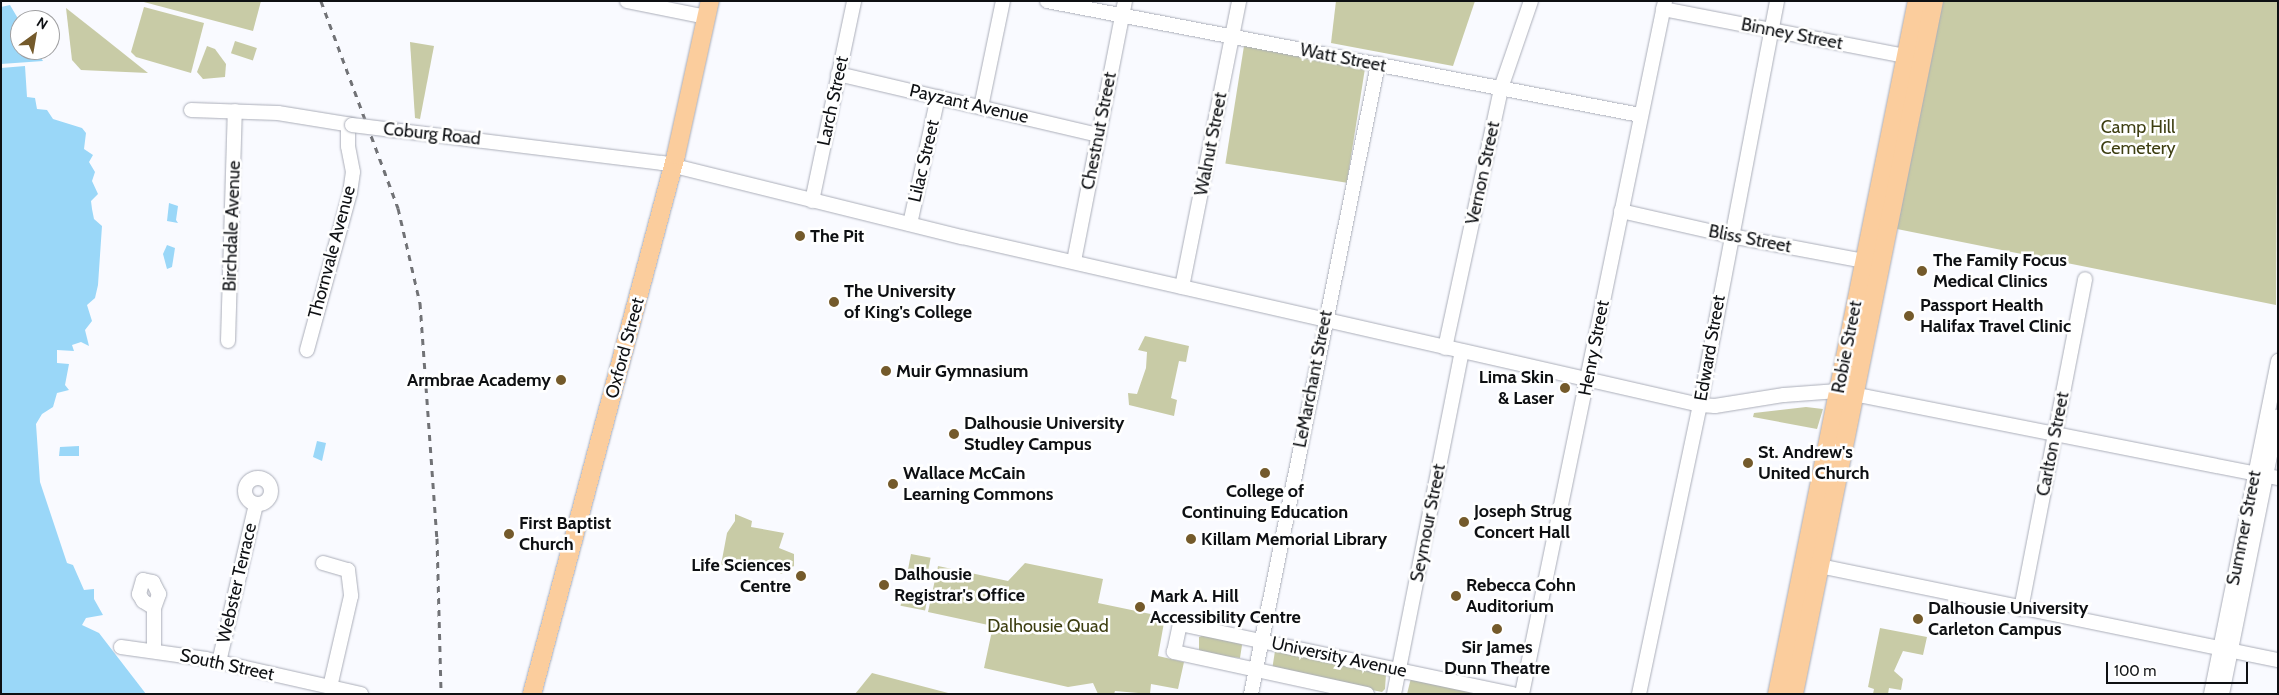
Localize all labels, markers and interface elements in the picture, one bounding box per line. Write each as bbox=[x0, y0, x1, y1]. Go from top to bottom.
north arrow bbox=[10, 10, 60, 60]
text: N bbox=[33, 13, 51, 33]
street label: Binney Street bbox=[1739, 14, 1845, 54]
street label: Watt Street bbox=[1298, 39, 1388, 77]
street label: Larch Street bbox=[813, 54, 853, 148]
street label: Chestnut Street bbox=[1077, 70, 1121, 192]
street label: Payzant Avenue bbox=[907, 80, 1031, 128]
street label: Walnut Street bbox=[1190, 90, 1232, 198]
park label: Camp Hill Cemetery bbox=[2100, 117, 2176, 160]
street label: Coburg Road bbox=[382, 118, 482, 150]
street label: Lilac Street bbox=[904, 118, 944, 204]
street label: Vernon Street bbox=[1462, 119, 1504, 227]
street label: Birchdale Avenue bbox=[219, 160, 245, 292]
street label: Thornvale Avenue bbox=[304, 183, 360, 321]
street label: Bliss Street bbox=[1707, 220, 1793, 258]
place label: The Pit bbox=[810, 225, 864, 247]
marker: The Pit bbox=[794, 230, 806, 242]
place label: The Family Focus Medical Clinics bbox=[1933, 250, 2067, 292]
marker: The Family Focus Medical Clinics bbox=[1915, 264, 1929, 278]
place label: The University of King's College bbox=[844, 281, 972, 324]
street label: Edward Street bbox=[1690, 293, 1730, 403]
street label: Oxford Street bbox=[601, 295, 649, 401]
place label: Passport Health Halifax Travel Clinic bbox=[1920, 295, 2071, 338]
marker: The University of King's College bbox=[828, 296, 840, 308]
street label: Henry Street bbox=[1574, 298, 1614, 398]
street label: Robie Street bbox=[1827, 299, 1867, 395]
street label: LeMarchant Street bbox=[1289, 309, 1337, 449]
marker: Passport Health Halifax Travel Clinic bbox=[1902, 309, 1916, 323]
place label: Muir Gymnasium bbox=[896, 360, 1028, 382]
marker: Muir Gymnasium bbox=[880, 365, 892, 377]
place label: Lima Skin & Laser bbox=[1479, 367, 1554, 409]
place label: Armbrae Academy bbox=[407, 369, 551, 391]
marker: Armbrae Academy bbox=[555, 374, 567, 386]
marker: Lima Skin & Laser bbox=[1558, 381, 1572, 395]
street label: Carlton Street bbox=[2032, 390, 2074, 498]
place label: Dalhousie University Studley Campus bbox=[964, 413, 1125, 456]
marker: Dalhousie University Studley Campus bbox=[948, 428, 960, 440]
place label: St. Andrew's United Church bbox=[1758, 442, 1869, 484]
marker: St. Andrew's United Church bbox=[1742, 457, 1754, 469]
street label: Seymour Street bbox=[1406, 462, 1450, 584]
place label: Wallace McCain Learning Commons bbox=[903, 463, 1053, 506]
marker: College of Continuing Education bbox=[1259, 467, 1271, 479]
street label: Summer Street bbox=[2222, 469, 2266, 587]
marker: Wallace McCain Learning Commons bbox=[887, 478, 899, 490]
place label: College of Continuing Education bbox=[1182, 481, 1348, 524]
place label: Joseph Strug Concert Hall bbox=[1474, 501, 1572, 544]
place label: First Baptist Church bbox=[519, 513, 611, 556]
marker: Joseph Strug Concert Hall bbox=[1458, 516, 1470, 528]
street label: Webster Terrace bbox=[213, 521, 261, 645]
marker: First Baptist Church bbox=[503, 528, 515, 540]
place label: Killam Memorial Library bbox=[1201, 528, 1387, 550]
marker: Killam Memorial Library bbox=[1185, 533, 1197, 545]
place label: Life Sciences Centre bbox=[691, 555, 791, 598]
place label: Dalhousie Registrar's Office bbox=[894, 564, 1025, 606]
marker: Life Sciences Centre bbox=[795, 570, 807, 582]
place label: Rebecca Cohn Auditorium bbox=[1466, 575, 1576, 618]
marker: Dalhousie Registrar's Office bbox=[878, 579, 890, 591]
place label: Mark A. Hill Accessibility Centre bbox=[1150, 586, 1301, 628]
marker: Rebecca Cohn Auditorium bbox=[1450, 590, 1462, 602]
place label: Dalhousie University Carleton Campus bbox=[1928, 598, 2089, 640]
marker: Mark A. Hill Accessibility Centre bbox=[1134, 601, 1146, 613]
marker: Dalhousie University Carleton Campus bbox=[1912, 613, 1924, 625]
park label: Dalhousie Quad bbox=[987, 615, 1109, 637]
marker: Sir James Dunn Theatre bbox=[1491, 623, 1503, 635]
street label: University Avenue bbox=[1269, 632, 1409, 682]
place label: Sir James Dunn Theatre bbox=[1444, 637, 1550, 680]
street label: South Street bbox=[178, 644, 276, 686]
scale bar bbox=[2109, 652, 2252, 684]
text: 100 m bbox=[2114, 662, 2156, 680]

